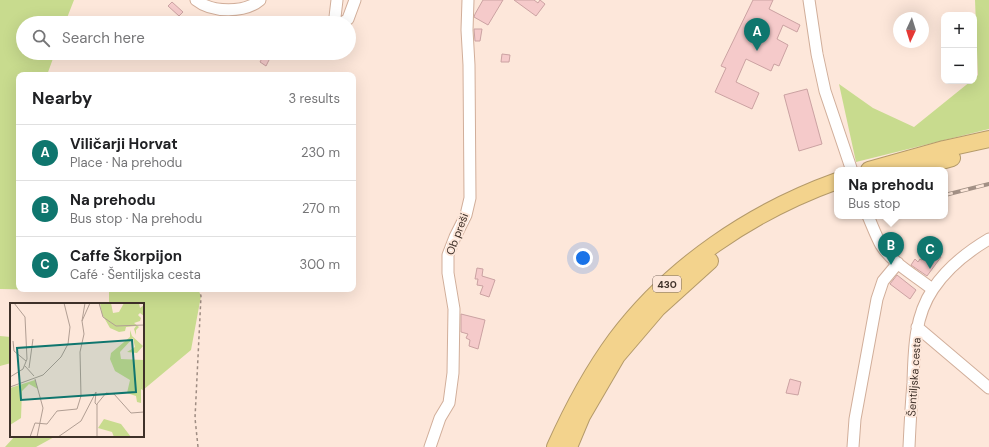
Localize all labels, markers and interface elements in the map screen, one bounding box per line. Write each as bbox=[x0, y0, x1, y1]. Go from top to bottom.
north arrow bbox=[893, 12, 929, 48]
map controls bbox=[941, 12, 977, 84]
button: + bbox=[941, 12, 977, 48]
search box bbox=[16, 16, 356, 60]
pin: A bbox=[744, 18, 770, 51]
icon: search bbox=[30, 27, 52, 49]
text: Search here bbox=[62, 28, 145, 48]
button: − bbox=[941, 48, 977, 84]
text: Nearby bbox=[32, 87, 92, 109]
text: 3 results bbox=[288, 90, 340, 107]
text: Viličarji Horvat bbox=[70, 134, 178, 154]
text: A bbox=[40, 144, 50, 161]
text: 230 m bbox=[301, 144, 340, 161]
text: Place · Na prehodu bbox=[70, 154, 182, 171]
popup bbox=[834, 167, 948, 219]
text: Na prehodu bbox=[848, 175, 934, 195]
text: Na prehodu bbox=[70, 190, 156, 210]
text: Bus stop bbox=[848, 195, 900, 212]
text: B bbox=[41, 200, 49, 217]
text: 270 m bbox=[302, 200, 340, 217]
text: Bus stop · Na prehodu bbox=[70, 210, 202, 227]
street label: Ob preši bbox=[443, 211, 471, 257]
pin: B bbox=[878, 232, 904, 265]
pin: C bbox=[917, 236, 943, 269]
text: Caffe Škorpijon bbox=[70, 246, 182, 266]
your location bbox=[573, 248, 593, 268]
text: C bbox=[40, 256, 50, 273]
text: 300 m bbox=[299, 256, 340, 273]
text: Café · Šentiljska cesta bbox=[70, 266, 201, 283]
road number: 430 bbox=[653, 276, 681, 292]
inset map bbox=[10, 303, 144, 437]
street label: Šentiljska cesta bbox=[904, 337, 924, 417]

